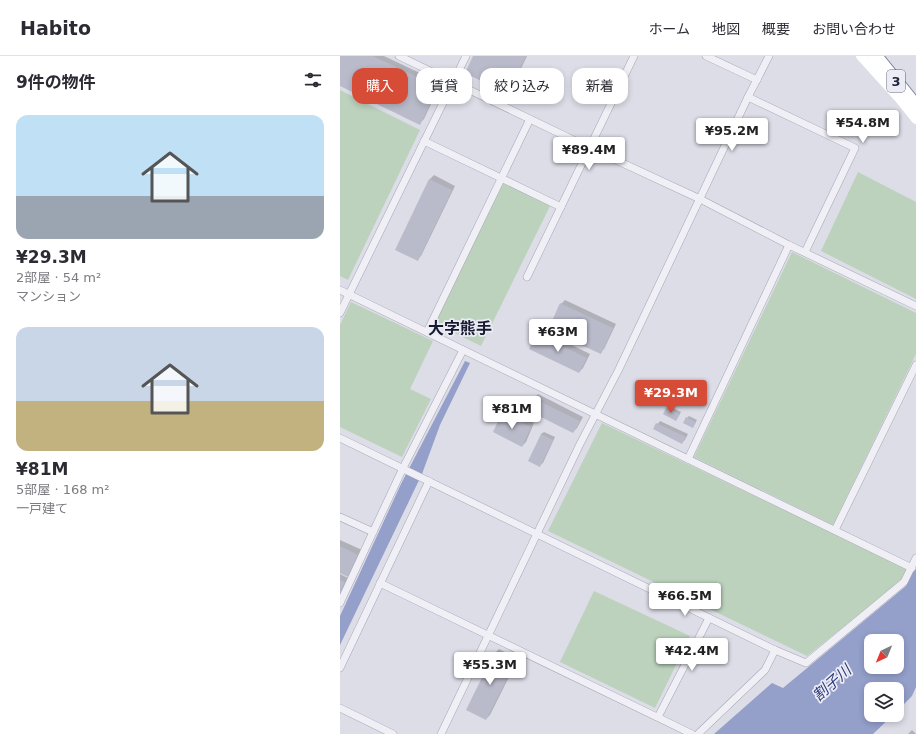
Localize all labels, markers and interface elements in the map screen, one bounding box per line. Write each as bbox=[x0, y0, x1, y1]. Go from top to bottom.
text: Habito bbox=[20, 17, 91, 39]
text: ホーム bbox=[648, 21, 690, 37]
text: 地図 bbox=[712, 21, 740, 37]
text: 概要 bbox=[762, 21, 790, 37]
text: お問い合わせ bbox=[812, 21, 896, 37]
chip: 購入 bbox=[352, 68, 408, 104]
chip: 賃貸 bbox=[416, 68, 472, 104]
chip: 絞り込み bbox=[480, 68, 564, 104]
chip: 新着 bbox=[572, 68, 628, 104]
icon: filters bbox=[302, 69, 324, 91]
road number: 3 bbox=[887, 70, 905, 92]
text: 9件の物件 bbox=[16, 72, 96, 92]
pin: ¥54.8M bbox=[830, 110, 896, 144]
text: ¥54.8M bbox=[836, 115, 890, 130]
pin: ¥95.2M bbox=[699, 118, 765, 152]
text: ¥95.2M bbox=[705, 123, 759, 138]
pin: ¥89.4M bbox=[556, 137, 622, 171]
icon: home bbox=[134, 141, 206, 213]
text: ¥89.4M bbox=[562, 142, 616, 157]
text: ¥29.3M bbox=[16, 247, 87, 267]
text: 2部屋 · 54 m² bbox=[16, 270, 101, 285]
text: マンション bbox=[16, 289, 81, 304]
district label: 大字熊手 bbox=[428, 319, 492, 338]
pin: ¥63M bbox=[534, 319, 582, 353]
text: ¥63M bbox=[538, 324, 578, 339]
icon: home bbox=[134, 353, 206, 425]
pin: ¥29.3M bbox=[638, 380, 704, 414]
text: ¥29.3M bbox=[644, 385, 698, 400]
pin: ¥81M bbox=[488, 396, 536, 430]
text: ¥81M bbox=[492, 401, 532, 416]
text: ¥81M bbox=[16, 459, 68, 479]
text: 5部屋 · 168 m² bbox=[16, 482, 110, 497]
text: 一戸建て bbox=[16, 501, 68, 516]
pin: ¥66.5M bbox=[652, 583, 718, 617]
text: ¥66.5M bbox=[658, 588, 712, 603]
north arrow bbox=[864, 634, 904, 674]
map controls bbox=[864, 634, 904, 722]
pin: ¥42.4M bbox=[659, 638, 725, 672]
text: ¥42.4M bbox=[665, 643, 719, 658]
pin: ¥55.3M bbox=[457, 652, 523, 686]
text: ¥55.3M bbox=[463, 657, 517, 672]
water label: 割子川 bbox=[809, 660, 856, 705]
button: layers bbox=[864, 682, 904, 722]

